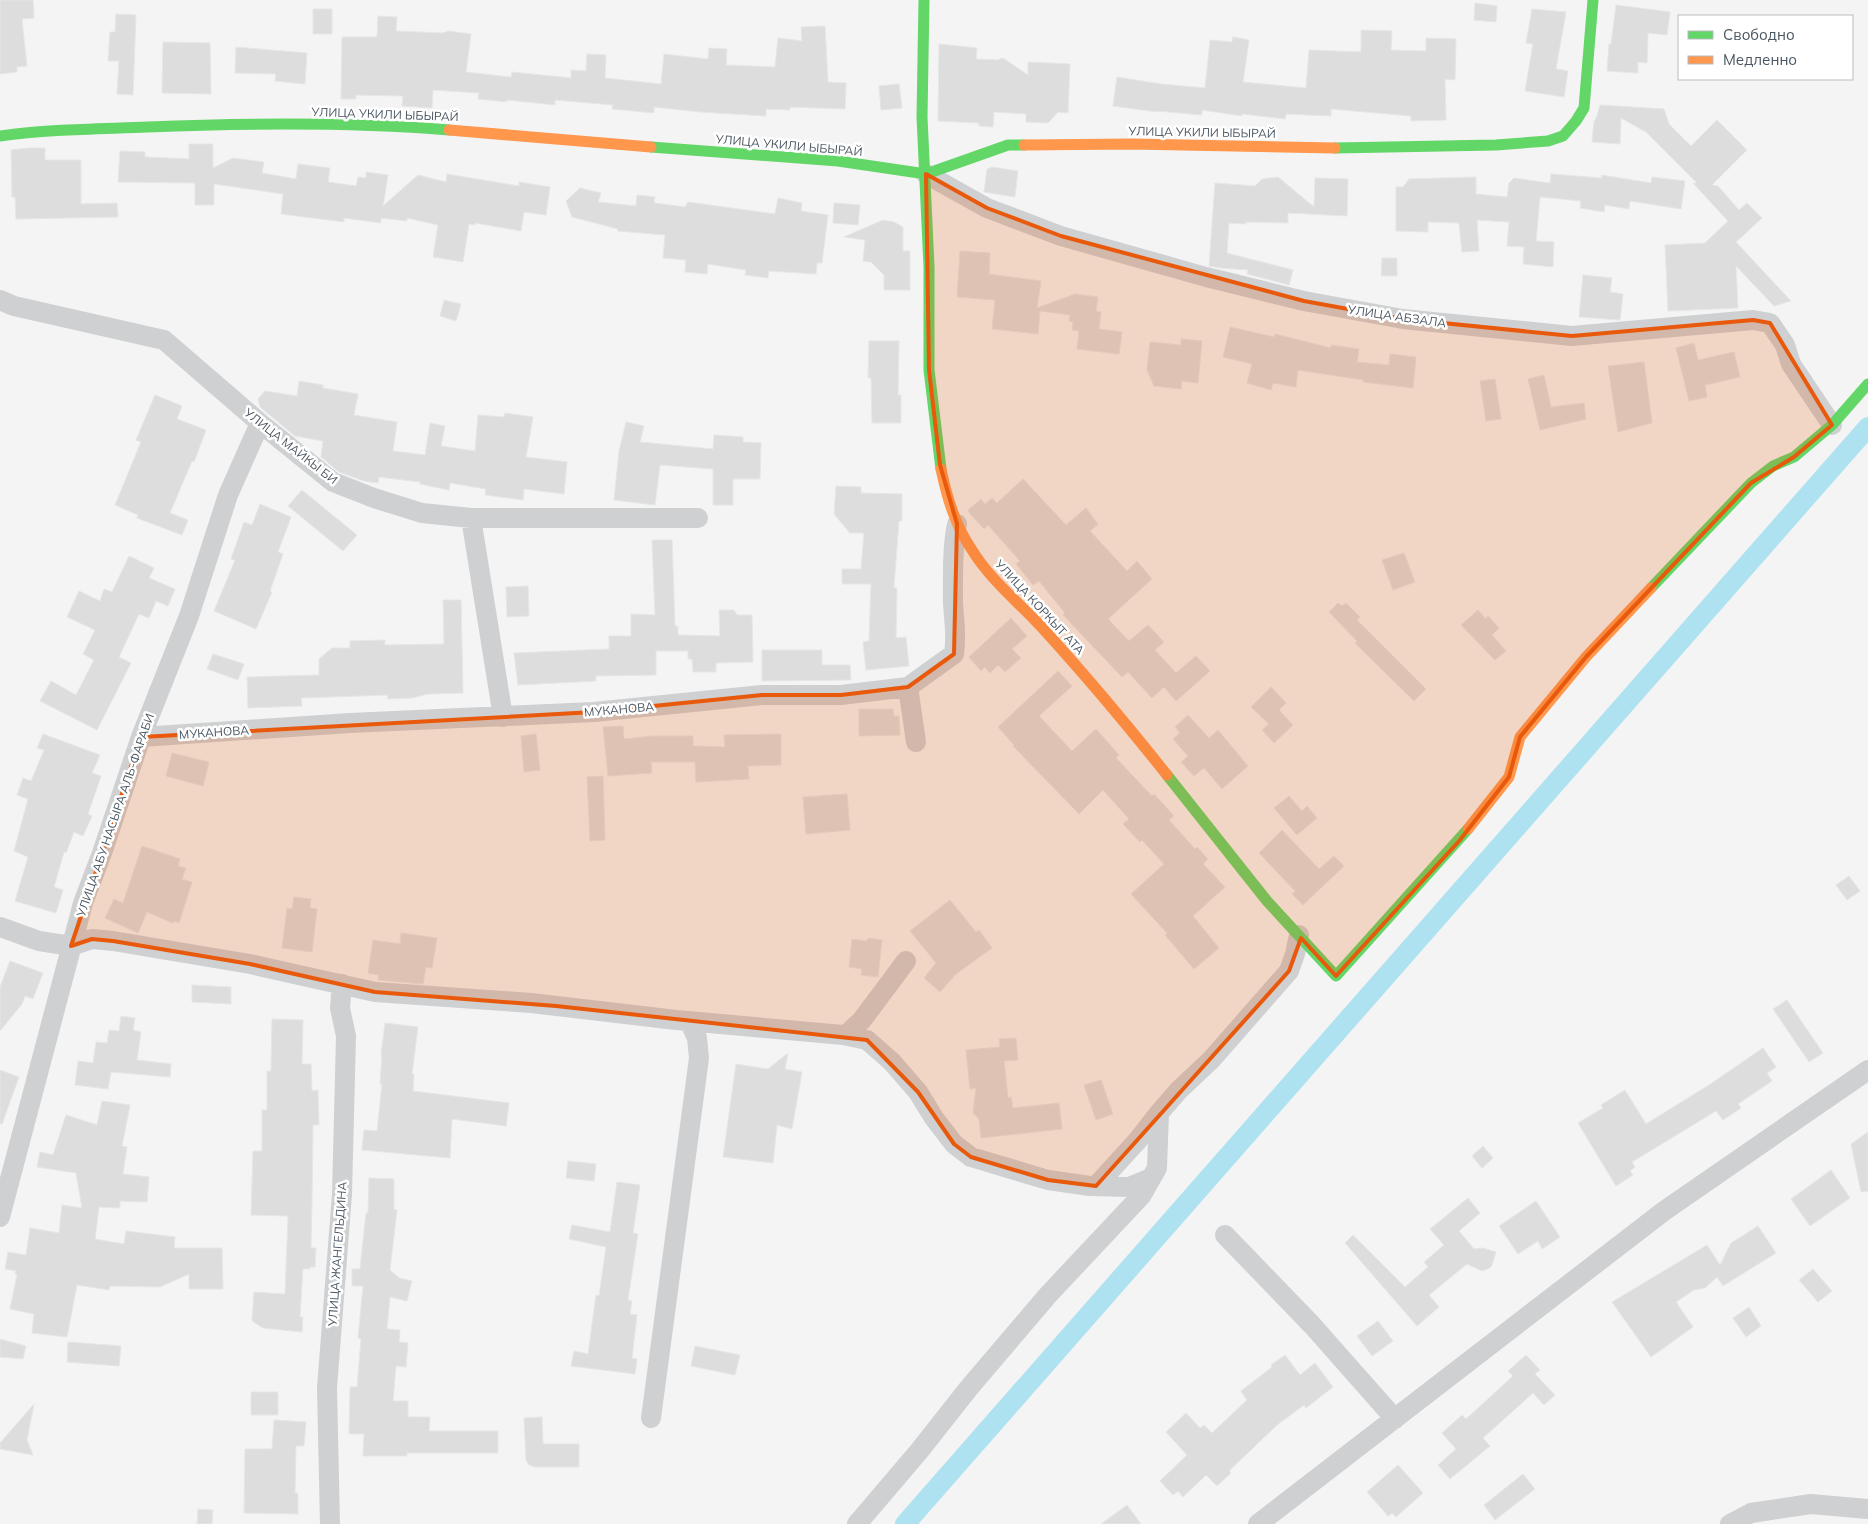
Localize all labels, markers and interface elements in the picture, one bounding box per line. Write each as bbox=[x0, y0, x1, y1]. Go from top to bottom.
legend bbox=[1678, 15, 1853, 80]
text: Свободно bbox=[1723, 25, 1795, 44]
text: Медленно bbox=[1723, 50, 1797, 69]
street label: УЛИЦА УКИЛИ ЫБЫРАЙ bbox=[310, 104, 459, 124]
street label: УЛИЦА УКИЛИ ЫБЫРАЙ bbox=[1127, 123, 1276, 141]
street label: УЛИЦА УКИЛИ ЫБЫРАЙ bbox=[714, 131, 863, 159]
street label: УЛИЦА АБЗАЛА bbox=[1346, 302, 1447, 330]
street label: УЛИЦА МАЙКЫ БИ bbox=[241, 404, 341, 487]
street label: УЛИЦА КОРКЫТ АТА bbox=[991, 556, 1088, 658]
street label: МУКАНОВА bbox=[583, 698, 655, 720]
street label: УЛИЦА АБУ НАСЫРА АЛЬ-ФАРАБИ bbox=[73, 711, 157, 920]
street label: МУКАНОВА bbox=[179, 722, 250, 742]
street label: УЛИЦА ЖАНГЕЛЬДИНА bbox=[324, 1181, 350, 1328]

